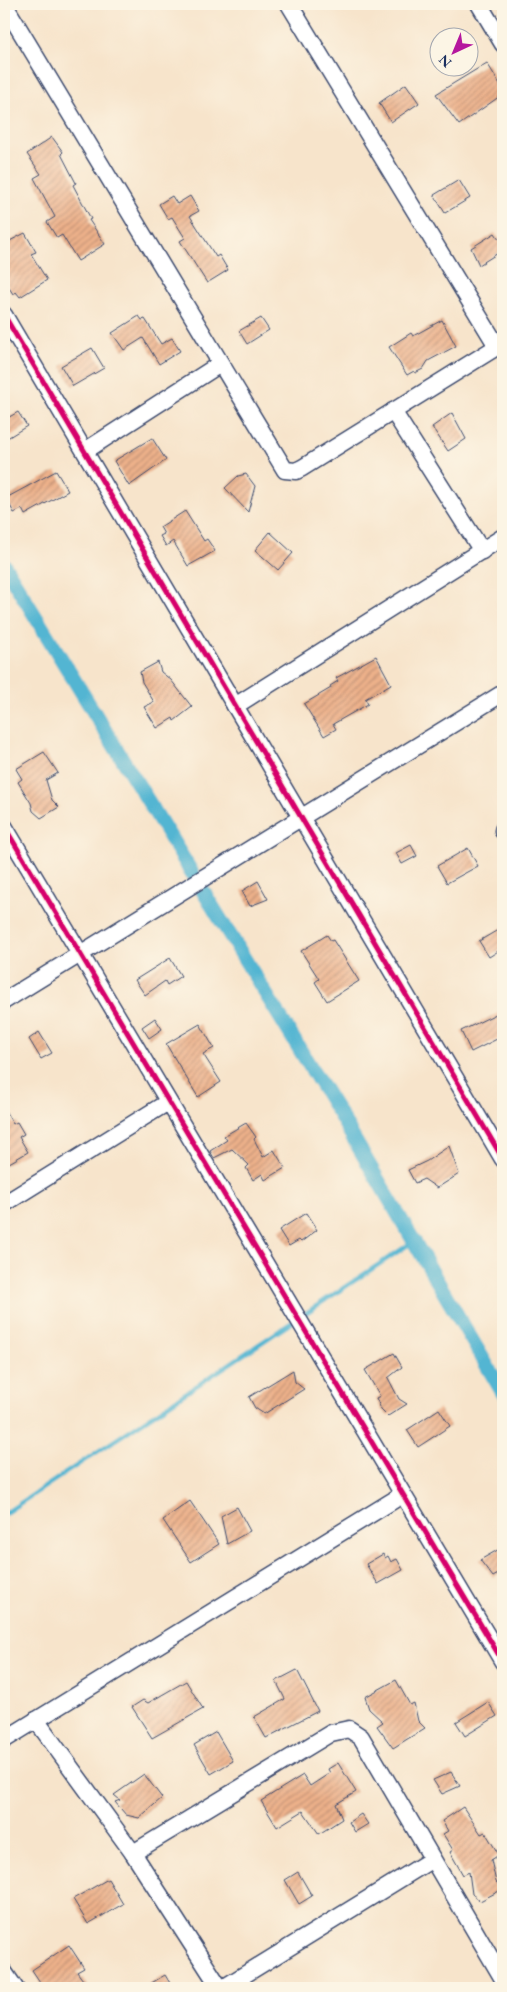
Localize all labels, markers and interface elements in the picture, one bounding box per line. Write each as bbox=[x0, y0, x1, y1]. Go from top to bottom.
north arrow bbox=[430, 28, 480, 78]
text: N bbox=[434, 50, 455, 72]

